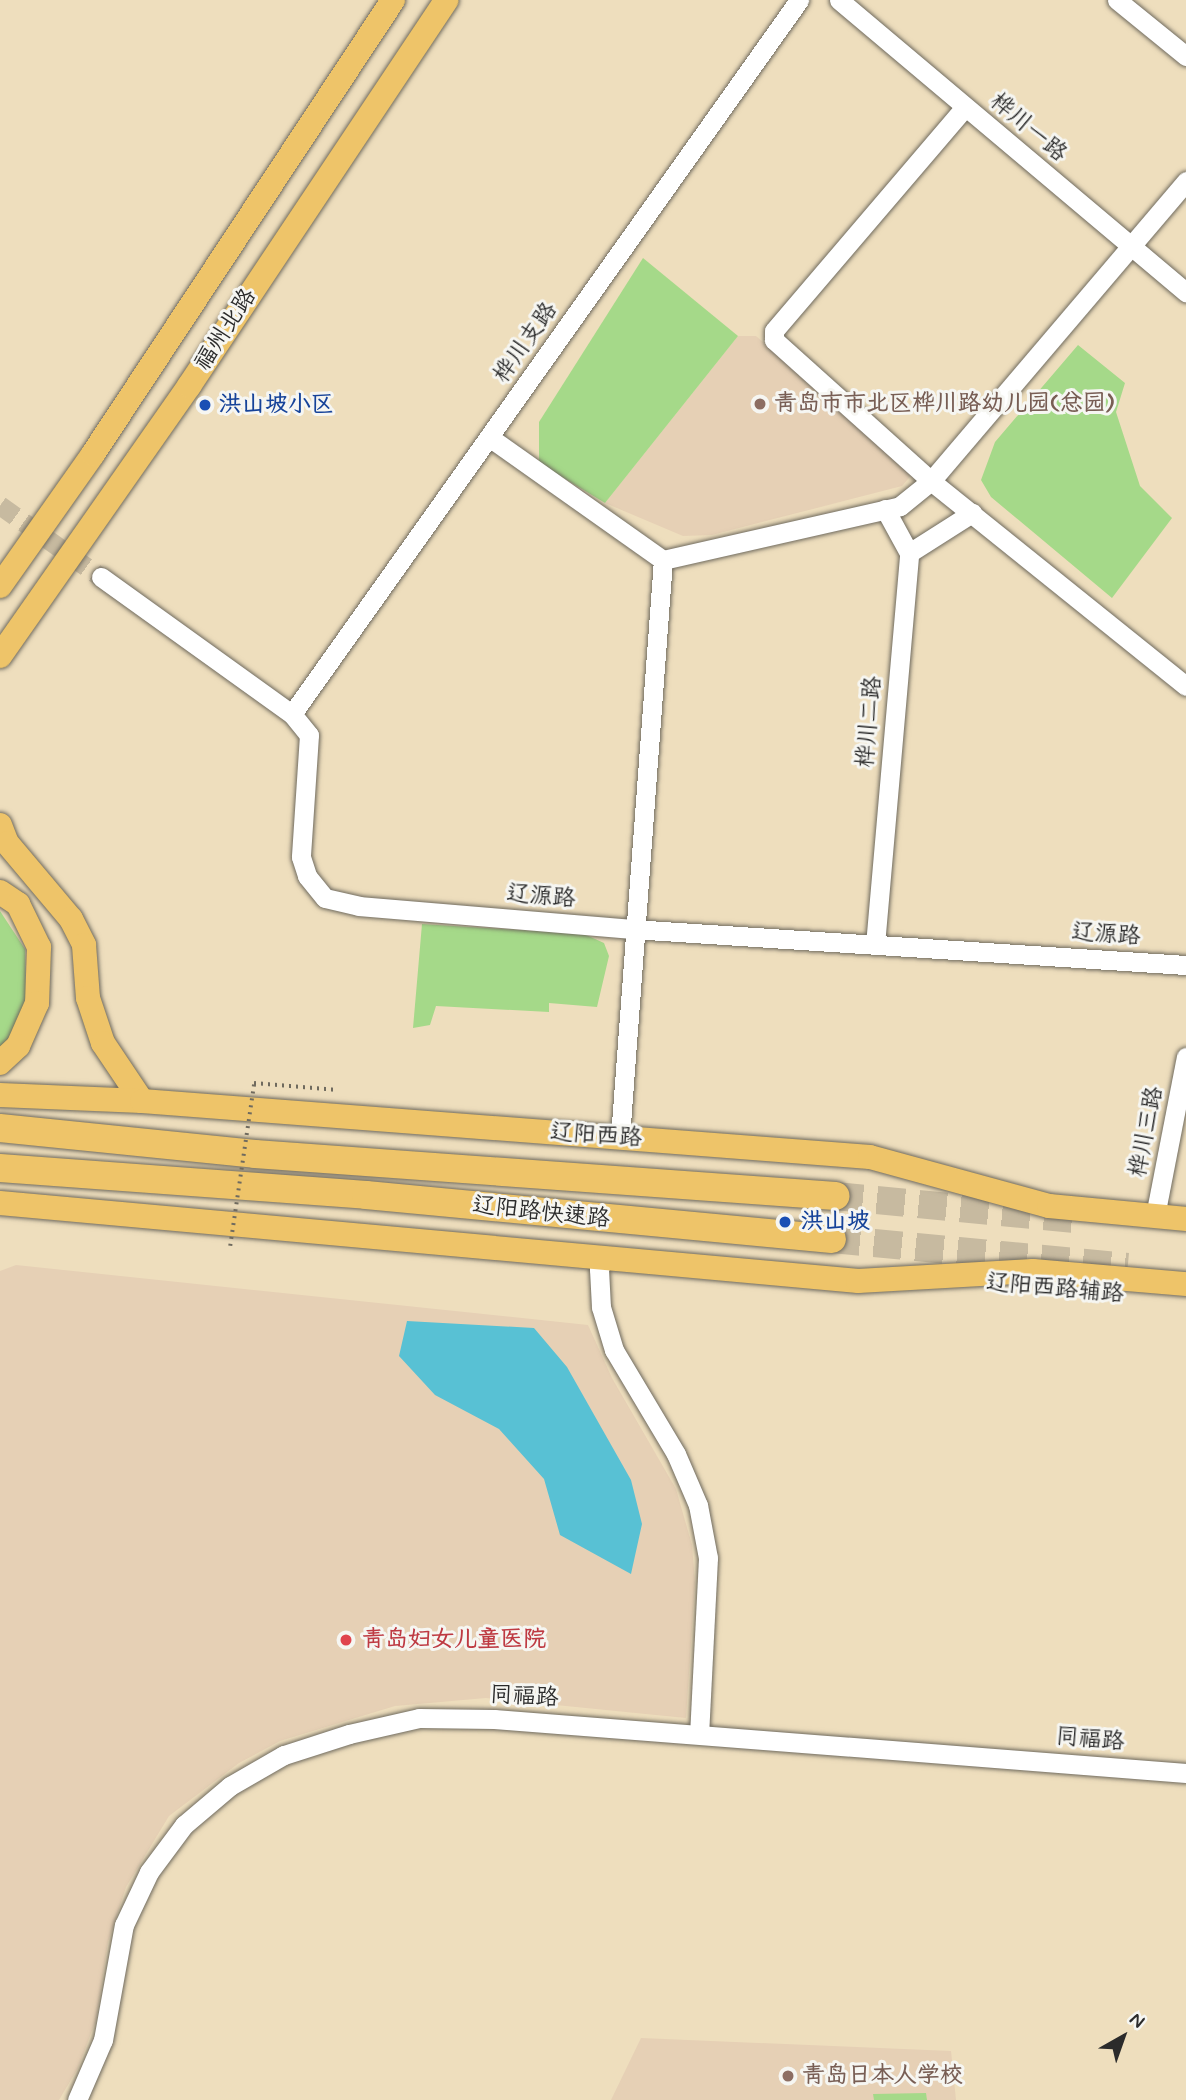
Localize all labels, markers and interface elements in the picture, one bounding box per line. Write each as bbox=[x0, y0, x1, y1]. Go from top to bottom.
street label: 桦川一路 bbox=[984, 88, 1072, 168]
street label: 福州北路 bbox=[189, 284, 263, 376]
street label: 桦川支路 bbox=[488, 297, 564, 389]
place label: 青岛市市北区桦川路幼儿园(总园) bbox=[774, 390, 1114, 418]
place label: 洪山坡小区 bbox=[219, 391, 334, 419]
marker: 青岛市市北区桦川路幼儿园(总园) bbox=[752, 396, 768, 412]
marker: 洪山坡小区 bbox=[197, 397, 213, 413]
street label: 桦川二路 bbox=[852, 675, 888, 769]
street label: 辽源路 bbox=[505, 880, 577, 914]
street label: 辽源路 bbox=[1071, 919, 1141, 951]
street label: 桦川三路 bbox=[1125, 1084, 1169, 1180]
street label: 辽阳西路 bbox=[549, 1119, 643, 1153]
street label: 辽阳路快速路 bbox=[471, 1192, 611, 1234]
place label: 洪山坡 bbox=[801, 1208, 870, 1236]
marker: 洪山坡 bbox=[775, 1212, 795, 1232]
street label: 辽阳西路辅路 bbox=[985, 1269, 1125, 1309]
place label: 青岛妇女儿童医院 bbox=[362, 1626, 546, 1654]
marker: 青岛妇女儿童医院 bbox=[336, 1630, 356, 1650]
street label: 同福路 bbox=[489, 1681, 559, 1713]
street label: 同福路 bbox=[1054, 1723, 1126, 1757]
north arrow bbox=[1088, 2002, 1158, 2072]
text: N bbox=[1124, 2007, 1150, 2034]
place label: 青岛日本人学校 bbox=[802, 2062, 963, 2090]
marker: 青岛日本人学校 bbox=[780, 2068, 796, 2084]

